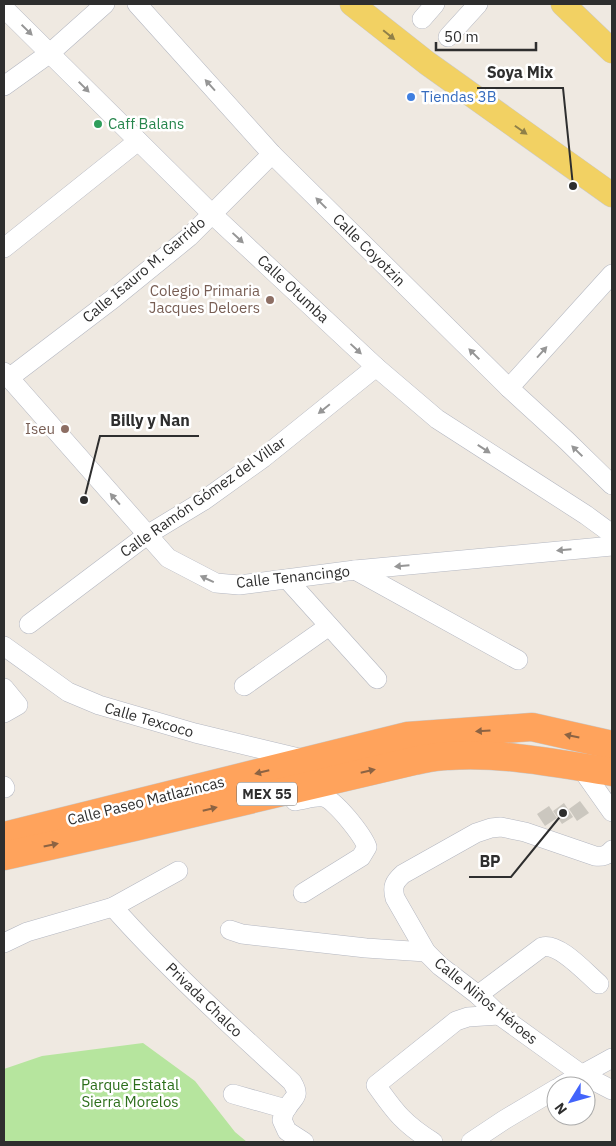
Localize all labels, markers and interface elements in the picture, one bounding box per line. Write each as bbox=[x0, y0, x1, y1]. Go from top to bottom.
scale bar bbox=[436, 20, 536, 52]
one-way arrow bbox=[20, 24, 32, 36]
text: 50 m bbox=[444, 27, 479, 46]
one-way arrow bbox=[383, 29, 396, 40]
callout: Soya Mix bbox=[477, 57, 563, 88]
text: Soya Mix bbox=[487, 62, 553, 82]
one-way arrow bbox=[204, 79, 216, 91]
one-way arrow bbox=[78, 81, 90, 93]
place label: Tiendas 3B bbox=[421, 87, 496, 106]
marker: Tiendas 3B bbox=[405, 91, 417, 103]
place label: Caff Balans bbox=[108, 114, 184, 133]
marker: Caff Balans bbox=[92, 118, 104, 130]
one-way arrow bbox=[514, 125, 528, 135]
one-way arrow bbox=[316, 197, 328, 209]
street label: Calle Coyotzin bbox=[329, 209, 410, 290]
street label: Calle Isauro M. Garrido bbox=[78, 213, 209, 327]
one-way arrow bbox=[231, 232, 243, 244]
street label: Calle Otumba bbox=[253, 251, 333, 327]
place label: Colegio Primaria Jacques Deloers bbox=[149, 281, 260, 317]
marker: Colegio Primaria Jacques Deloers bbox=[264, 294, 276, 306]
one-way arrow bbox=[350, 343, 362, 355]
one-way arrow bbox=[536, 346, 547, 359]
one-way arrow bbox=[469, 348, 481, 360]
one-way arrow bbox=[318, 403, 331, 414]
callout: Billy y Nan bbox=[100, 405, 199, 436]
text: Billy y Nan bbox=[110, 410, 190, 430]
place label: Iseu bbox=[25, 419, 55, 438]
marker: Iseu bbox=[59, 423, 71, 435]
street label: Calle Ramón Gómez del Villar bbox=[116, 432, 290, 561]
one-way arrow bbox=[477, 444, 491, 453]
one-way arrow bbox=[572, 445, 584, 457]
one-way arrow bbox=[109, 492, 120, 505]
one-way arrow bbox=[555, 546, 571, 554]
street label: Calle Tenancingo bbox=[235, 561, 351, 592]
one-way arrow bbox=[394, 562, 410, 570]
one-way arrow bbox=[200, 574, 214, 582]
street label: Calle Texcoco bbox=[102, 698, 196, 741]
one-way arrow bbox=[475, 727, 491, 735]
one-way arrow bbox=[564, 732, 580, 740]
one-way arrow bbox=[360, 767, 375, 775]
one-way arrow bbox=[255, 768, 270, 776]
street label: Calle Paseo Matlazincas bbox=[65, 772, 226, 829]
road number: MEX 55 bbox=[237, 782, 297, 806]
one-way arrow bbox=[202, 804, 217, 812]
one-way arrow bbox=[44, 841, 59, 849]
callout: BP bbox=[469, 846, 511, 877]
text: BP bbox=[479, 851, 501, 871]
street label: Calle Niños Héroes bbox=[431, 953, 542, 1048]
street label: Privada Chalco bbox=[162, 958, 247, 1041]
park label: Parque Estatal Sierra Morelos bbox=[81, 1075, 179, 1111]
north arrow bbox=[546, 1076, 596, 1126]
text: N bbox=[550, 1099, 571, 1118]

